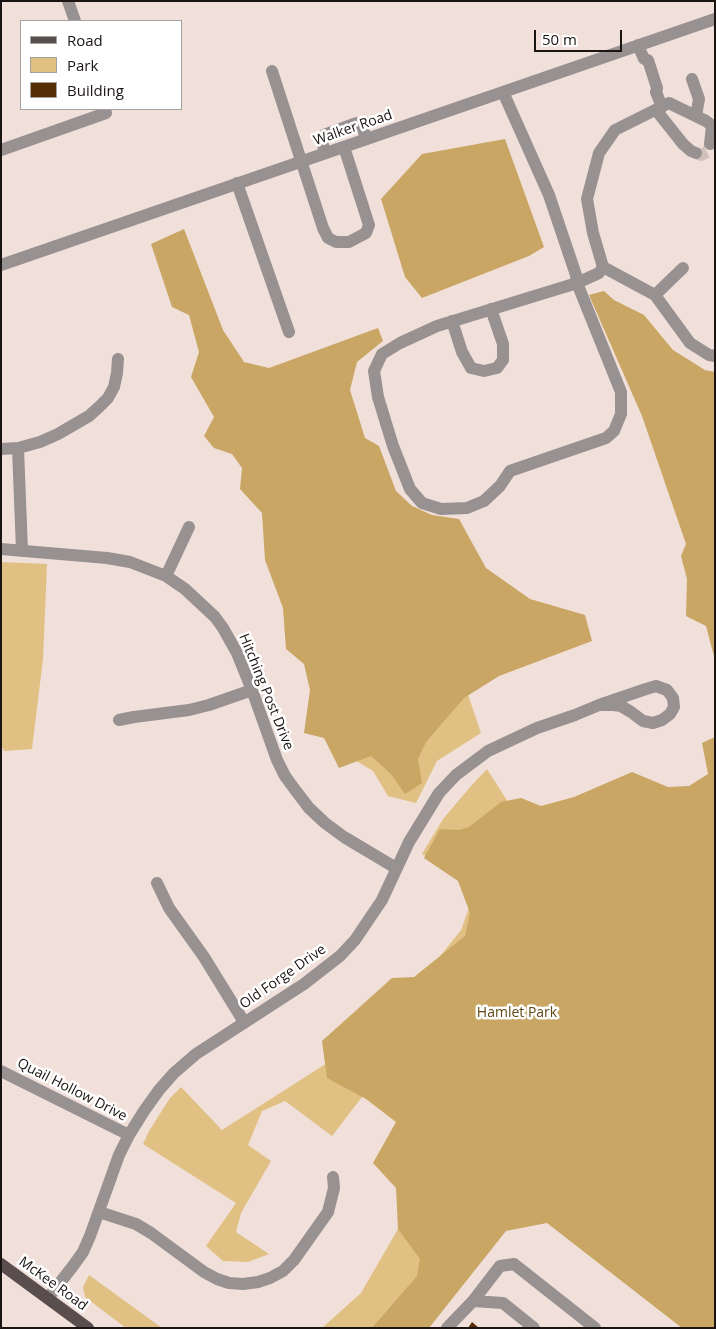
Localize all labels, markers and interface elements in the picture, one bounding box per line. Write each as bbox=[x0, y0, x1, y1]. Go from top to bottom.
legend bbox=[20, 20, 182, 110]
scale bar bbox=[536, 20, 624, 52]
text: 50 m bbox=[542, 29, 577, 49]
text: Road bbox=[67, 30, 103, 50]
text: Park bbox=[67, 55, 98, 75]
text: Building bbox=[67, 80, 124, 100]
street label: Walker Road bbox=[311, 107, 395, 149]
street label: Hitching Post Drive bbox=[235, 631, 297, 753]
street label: Old Forge Drive bbox=[237, 941, 329, 1013]
park label: Hamlet Park bbox=[477, 1005, 557, 1021]
street label: Quail Hollow Drive bbox=[14, 1055, 130, 1125]
street label: McKee Road bbox=[15, 1254, 91, 1314]

